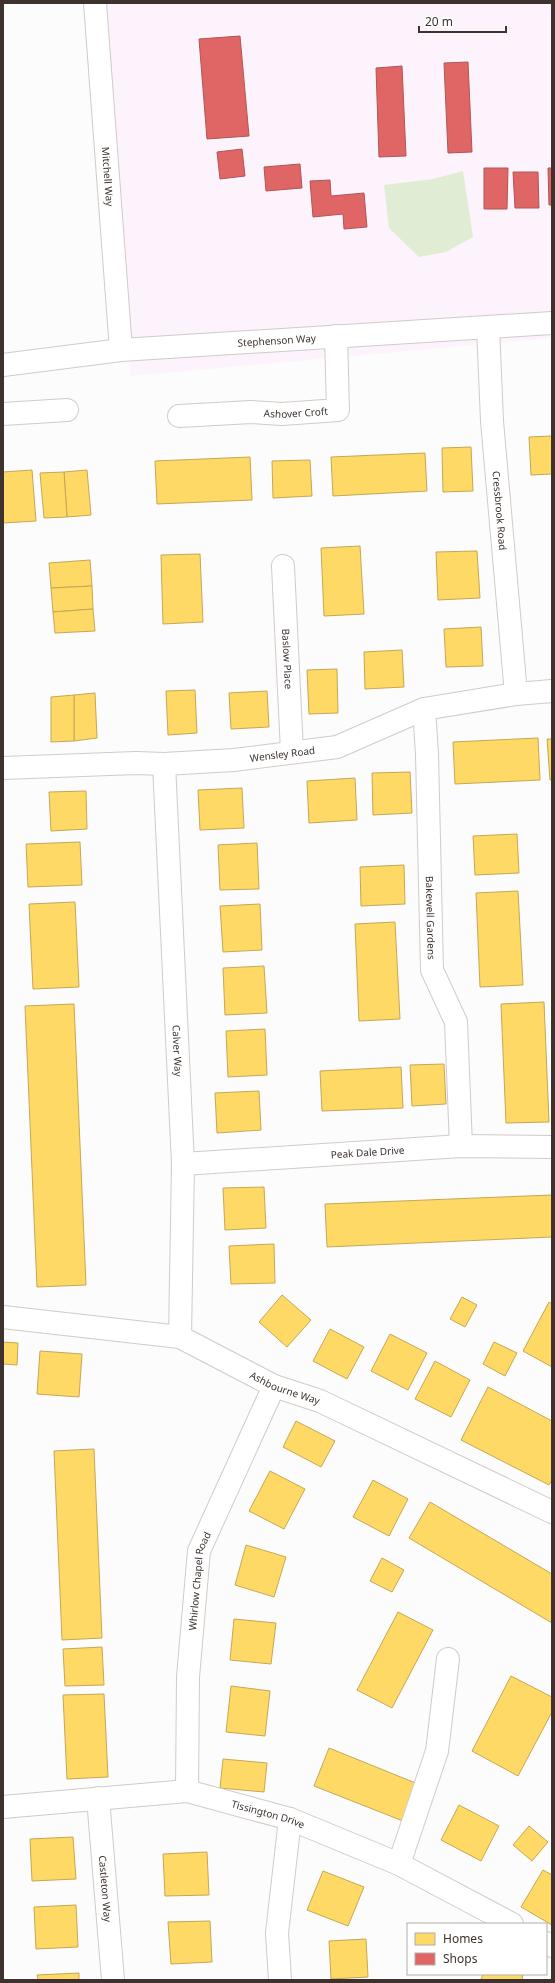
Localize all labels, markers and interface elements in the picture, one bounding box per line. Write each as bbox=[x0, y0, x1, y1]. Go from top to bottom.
scale bar bbox=[419, 8, 506, 34]
text: 20 m bbox=[425, 13, 453, 30]
street label: Mitchell Way bbox=[99, 146, 117, 208]
street label: Stephenson Way bbox=[237, 331, 317, 350]
street label: Ashover Croft bbox=[263, 404, 329, 421]
street label: Cressbrook Road bbox=[489, 470, 510, 551]
street label: Baslow Place bbox=[279, 628, 296, 690]
street label: Wensley Road bbox=[249, 743, 316, 765]
street label: Bakewell Gardens bbox=[423, 876, 439, 960]
street label: Calver Way bbox=[169, 1024, 186, 1078]
street label: Peak Dale Drive bbox=[330, 1143, 405, 1161]
street label: Ashbourne Way bbox=[248, 1368, 323, 1408]
street label: Whirlow Chapel Road bbox=[185, 1529, 214, 1631]
street label: Tissington Drive bbox=[230, 1796, 307, 1832]
street label: Castleton Way bbox=[96, 1855, 115, 1924]
legend bbox=[407, 1923, 547, 1975]
text: Homes bbox=[443, 1930, 483, 1947]
text: Shops bbox=[443, 1950, 478, 1967]

